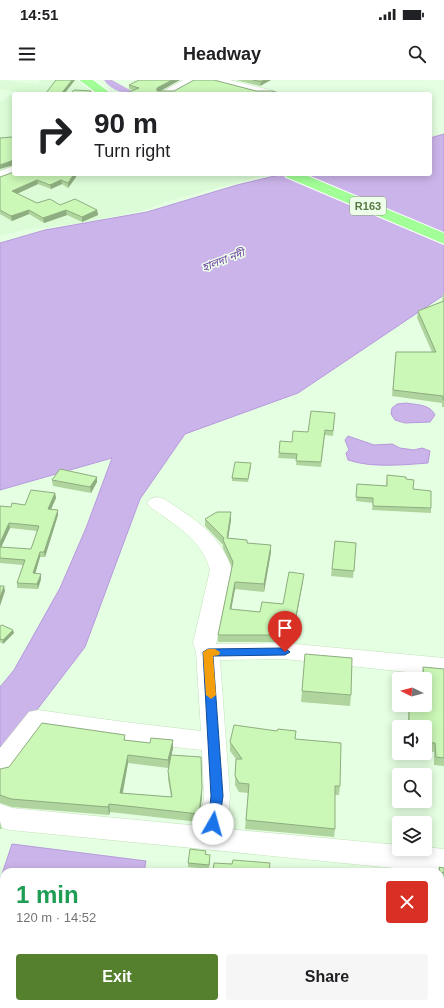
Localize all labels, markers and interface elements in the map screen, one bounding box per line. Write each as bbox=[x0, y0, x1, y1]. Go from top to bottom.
text: 14:51 bbox=[20, 6, 58, 23]
icon: menu bbox=[16, 43, 38, 65]
icon: search bbox=[406, 43, 428, 65]
text: Headway bbox=[183, 44, 261, 64]
icon: right bbox=[28, 108, 80, 160]
text: 90 m bbox=[94, 108, 158, 139]
text: Turn right bbox=[94, 141, 170, 161]
road number: R163 bbox=[350, 197, 386, 215]
water label: হালদা নদী bbox=[200, 246, 248, 274]
pin bbox=[268, 611, 302, 652]
icon: arrive bbox=[274, 617, 296, 639]
north arrow bbox=[392, 672, 432, 712]
map controls bbox=[392, 672, 432, 856]
button: sound bbox=[392, 720, 432, 760]
button: search bbox=[392, 768, 432, 808]
position arrow bbox=[192, 803, 234, 845]
button: layers bbox=[392, 816, 432, 856]
text: 1 min bbox=[16, 881, 79, 908]
button: close bbox=[386, 881, 428, 923]
text: 120 m · 14:52 bbox=[16, 910, 96, 925]
button: Exit bbox=[16, 954, 218, 1000]
button: Share bbox=[226, 954, 428, 1000]

